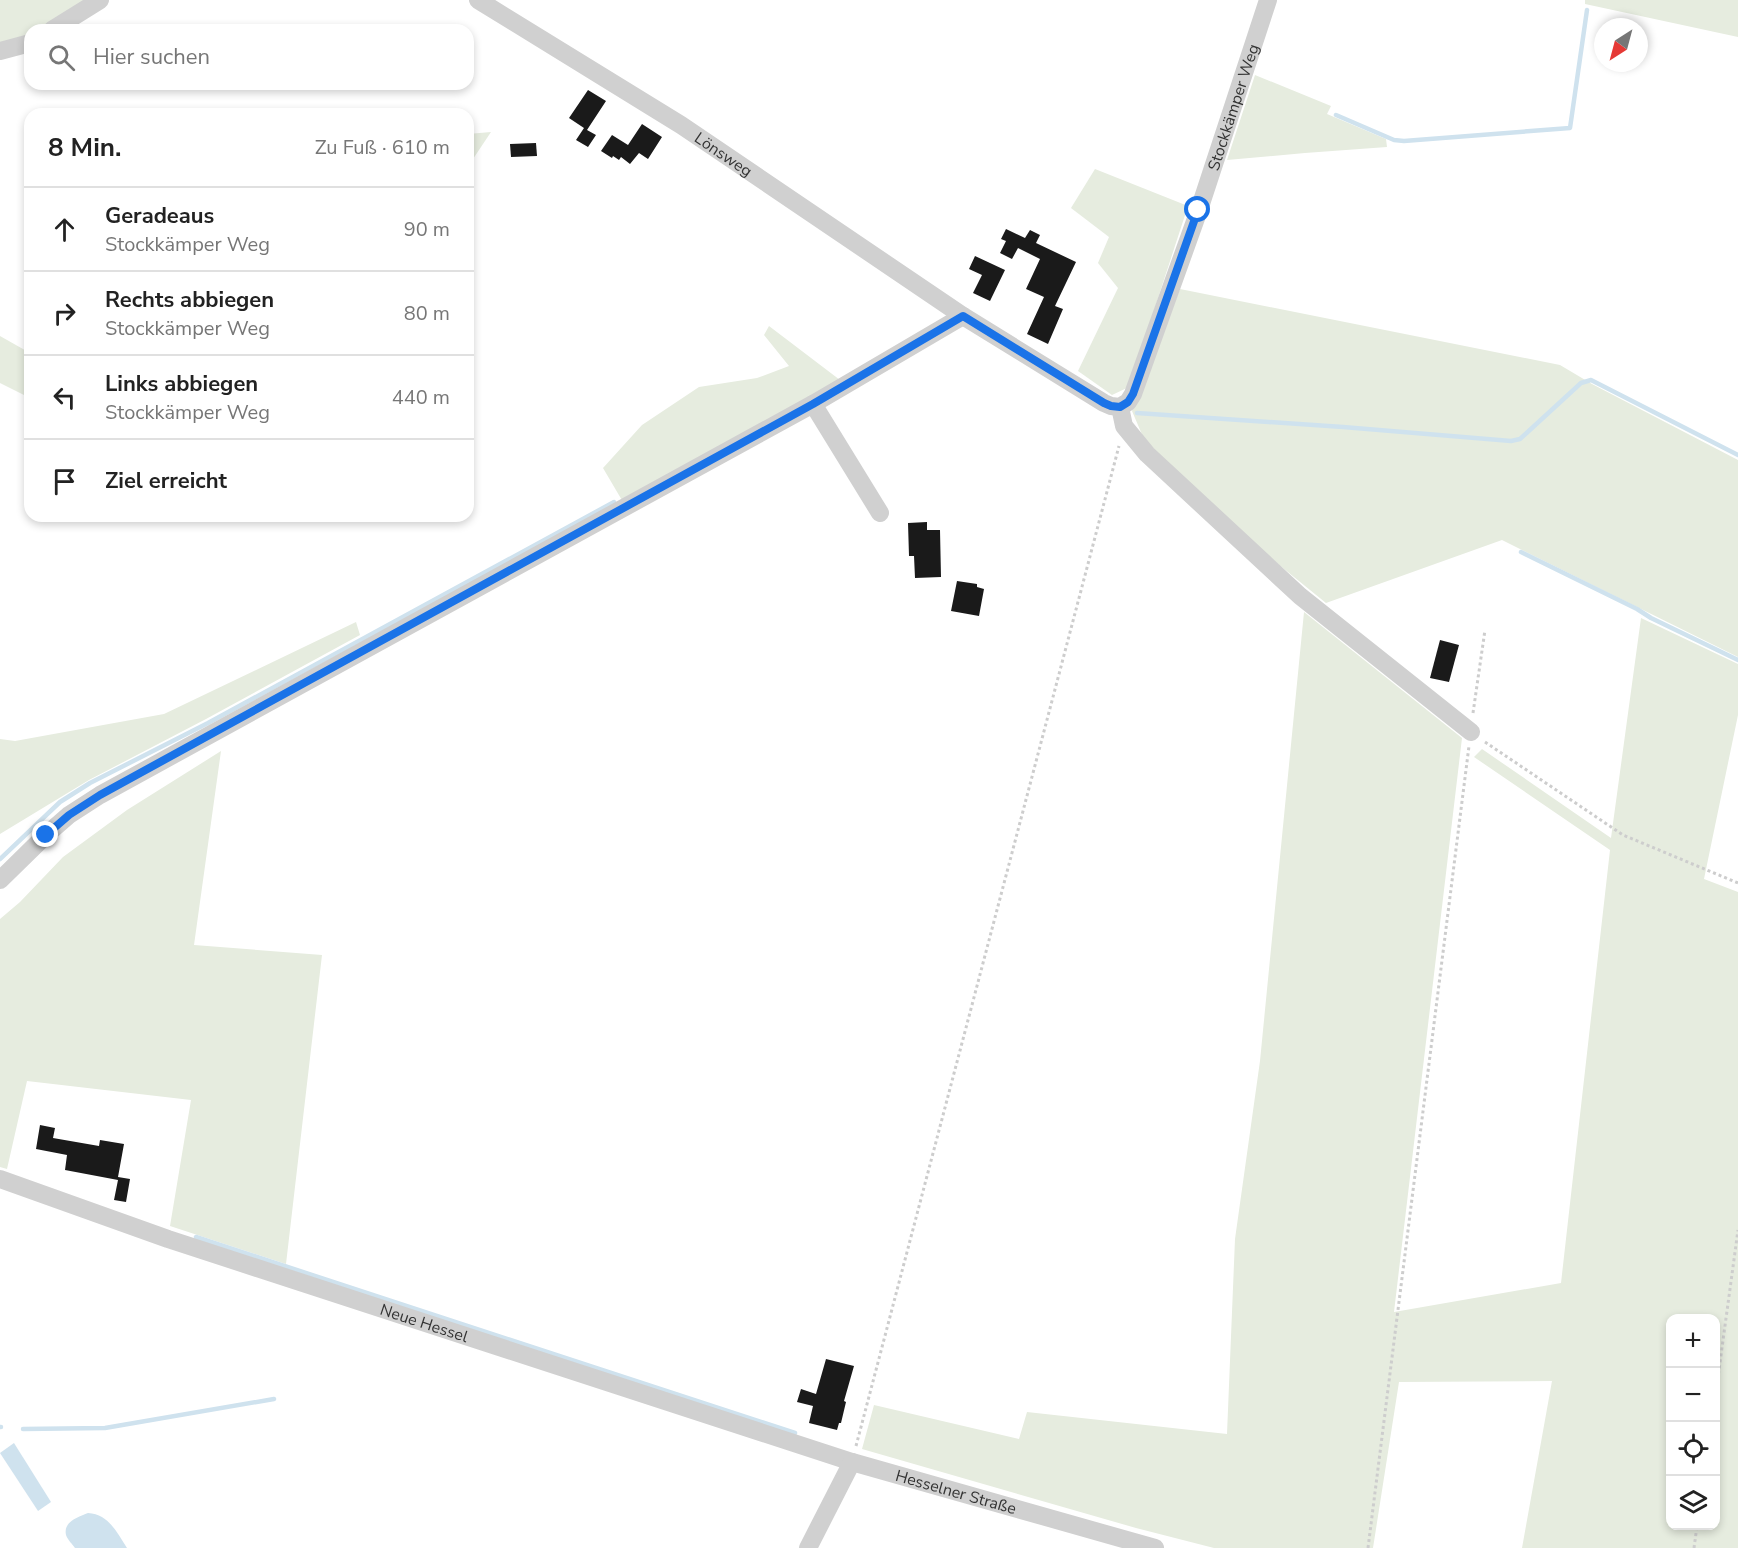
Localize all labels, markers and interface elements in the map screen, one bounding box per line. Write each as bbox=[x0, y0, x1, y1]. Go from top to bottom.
north arrow bbox=[1594, 18, 1648, 72]
search box bbox=[24, 24, 474, 90]
icon: search bbox=[45, 41, 78, 74]
street label: Stockkämper Weg bbox=[1203, 41, 1265, 174]
text: Hier suchen bbox=[93, 42, 210, 72]
street label: Lönsweg bbox=[690, 127, 756, 182]
text: 8 Min. bbox=[48, 130, 121, 165]
text: Zu Fuß · 610 m bbox=[315, 134, 450, 161]
route start bbox=[1184, 196, 1210, 222]
text: Geradeaus bbox=[105, 201, 214, 231]
icon: ahead bbox=[48, 213, 81, 246]
text: 90 m bbox=[404, 216, 450, 243]
text: Stockkämper Weg bbox=[105, 231, 270, 258]
text: Rechts abbiegen bbox=[105, 285, 274, 315]
icon: right bbox=[48, 297, 81, 330]
text: 80 m bbox=[404, 300, 450, 327]
text: Stockkämper Weg bbox=[105, 315, 270, 342]
text: Links abbiegen bbox=[105, 369, 258, 399]
icon: left bbox=[48, 381, 81, 414]
text: 440 m bbox=[392, 384, 450, 411]
text: Stockkämper Weg bbox=[105, 399, 270, 426]
icon: arrive bbox=[48, 465, 81, 498]
text: Ziel erreicht bbox=[105, 466, 227, 496]
route end bbox=[32, 821, 58, 847]
street label: Neue Hessel bbox=[377, 1299, 471, 1348]
map controls bbox=[1666, 1314, 1720, 1530]
button: + bbox=[1666, 1314, 1720, 1368]
button: − bbox=[1666, 1368, 1720, 1422]
button: locate bbox=[1666, 1422, 1720, 1476]
street label: Hesselner Straße bbox=[893, 1465, 1019, 1520]
button: layers bbox=[1666, 1476, 1720, 1530]

